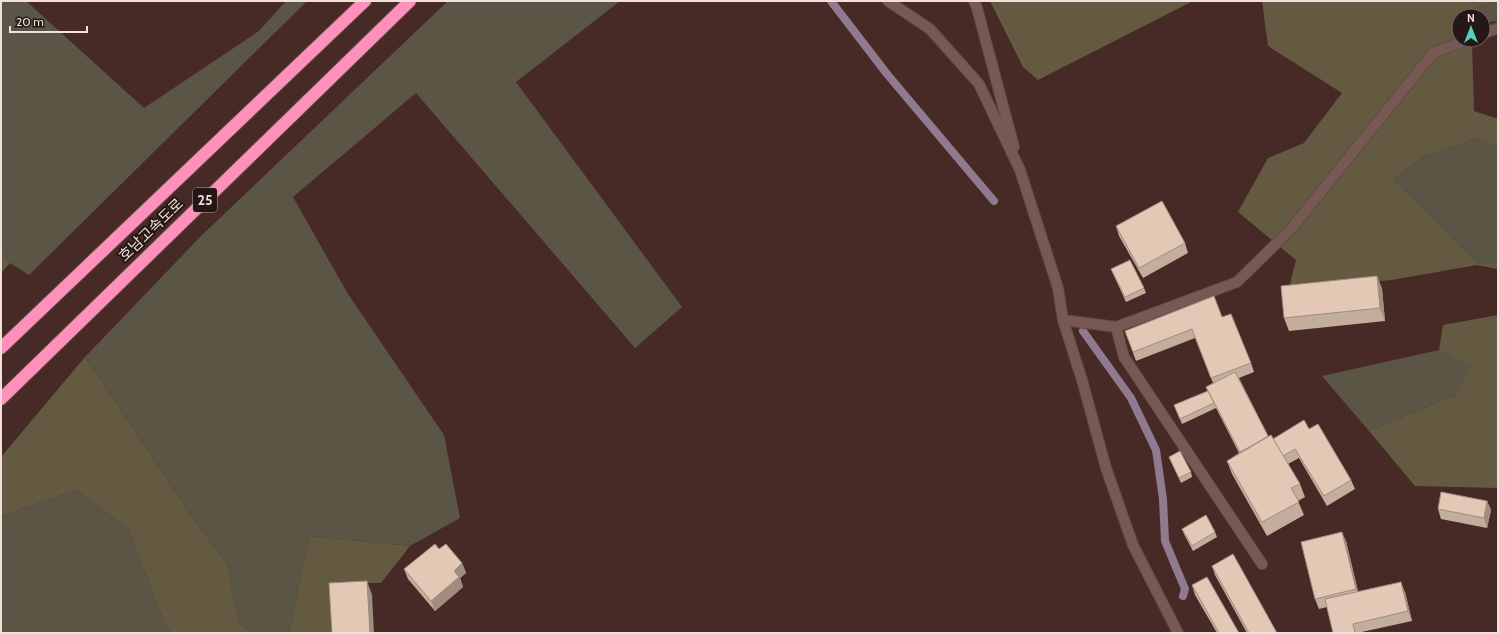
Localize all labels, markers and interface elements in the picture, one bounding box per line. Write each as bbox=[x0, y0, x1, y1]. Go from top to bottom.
scale bar bbox=[10, 8, 87, 34]
north arrow bbox=[1451, 8, 1491, 48]
text: N bbox=[1467, 11, 1475, 25]
text: 20 m bbox=[16, 14, 44, 29]
road number: 25 bbox=[193, 188, 217, 212]
street label: 호남고속도로 bbox=[115, 195, 187, 265]

